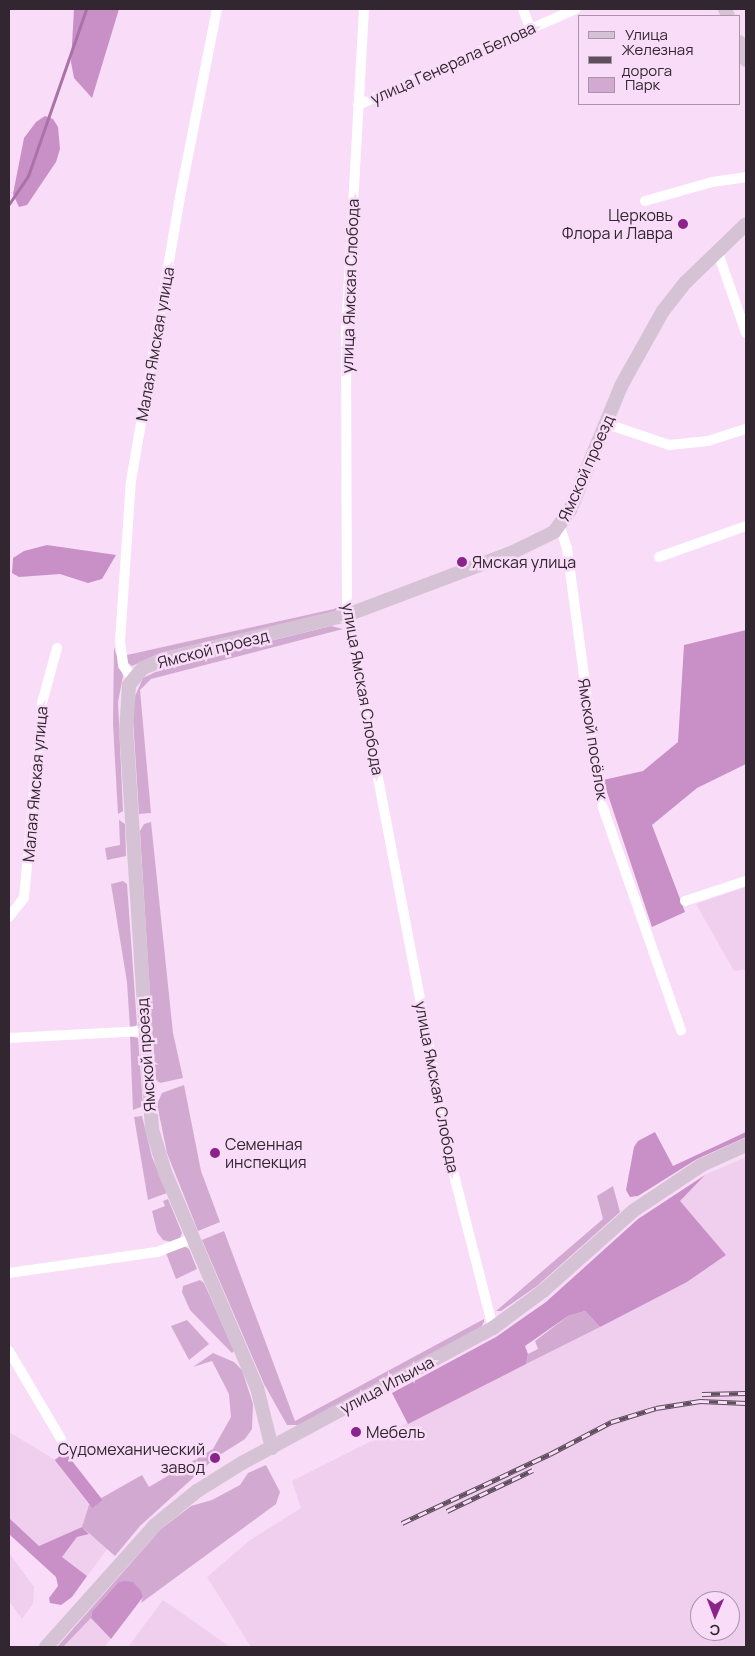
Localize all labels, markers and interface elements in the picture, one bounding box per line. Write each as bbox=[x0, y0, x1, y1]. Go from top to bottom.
legend bbox=[578, 15, 740, 105]
street label: улица Генерала Белова bbox=[367, 18, 539, 108]
text: Улица bbox=[625, 24, 668, 45]
text: Железная дорога bbox=[622, 39, 693, 81]
text: Парк bbox=[625, 74, 660, 95]
street label: улица Ямская Слобода bbox=[337, 198, 363, 374]
place label: Церковь Флора и Лавра bbox=[562, 205, 673, 243]
marker: Церковь Флора и Лавра bbox=[677, 218, 689, 230]
street label: Малая Ямская улица bbox=[132, 265, 178, 423]
street label: Ямской проезд bbox=[554, 412, 618, 524]
place label: Ямская улица bbox=[472, 552, 576, 572]
marker: Ямская улица bbox=[456, 556, 468, 568]
street label: улица Ямская Слобода bbox=[338, 601, 388, 777]
street label: Ямской проезд bbox=[155, 626, 271, 672]
street label: Ямской посёлок bbox=[574, 677, 612, 801]
street label: Малая Ямская улица bbox=[19, 705, 51, 863]
street label: Ямской проезд bbox=[132, 997, 160, 1113]
street label: улица Ямская Слобода bbox=[411, 999, 463, 1175]
place label: Семенная инспекция bbox=[225, 1134, 307, 1172]
marker: Семенная инспекция bbox=[209, 1147, 221, 1159]
street label: улица Ильича bbox=[337, 1352, 437, 1418]
place label: Мебель bbox=[366, 1422, 425, 1442]
marker: Мебель bbox=[350, 1426, 362, 1438]
place label: Судомеханический завод bbox=[58, 1439, 205, 1477]
marker: Судомеханический завод bbox=[209, 1452, 221, 1464]
north arrow bbox=[690, 1591, 740, 1641]
text: С bbox=[709, 1621, 720, 1640]

